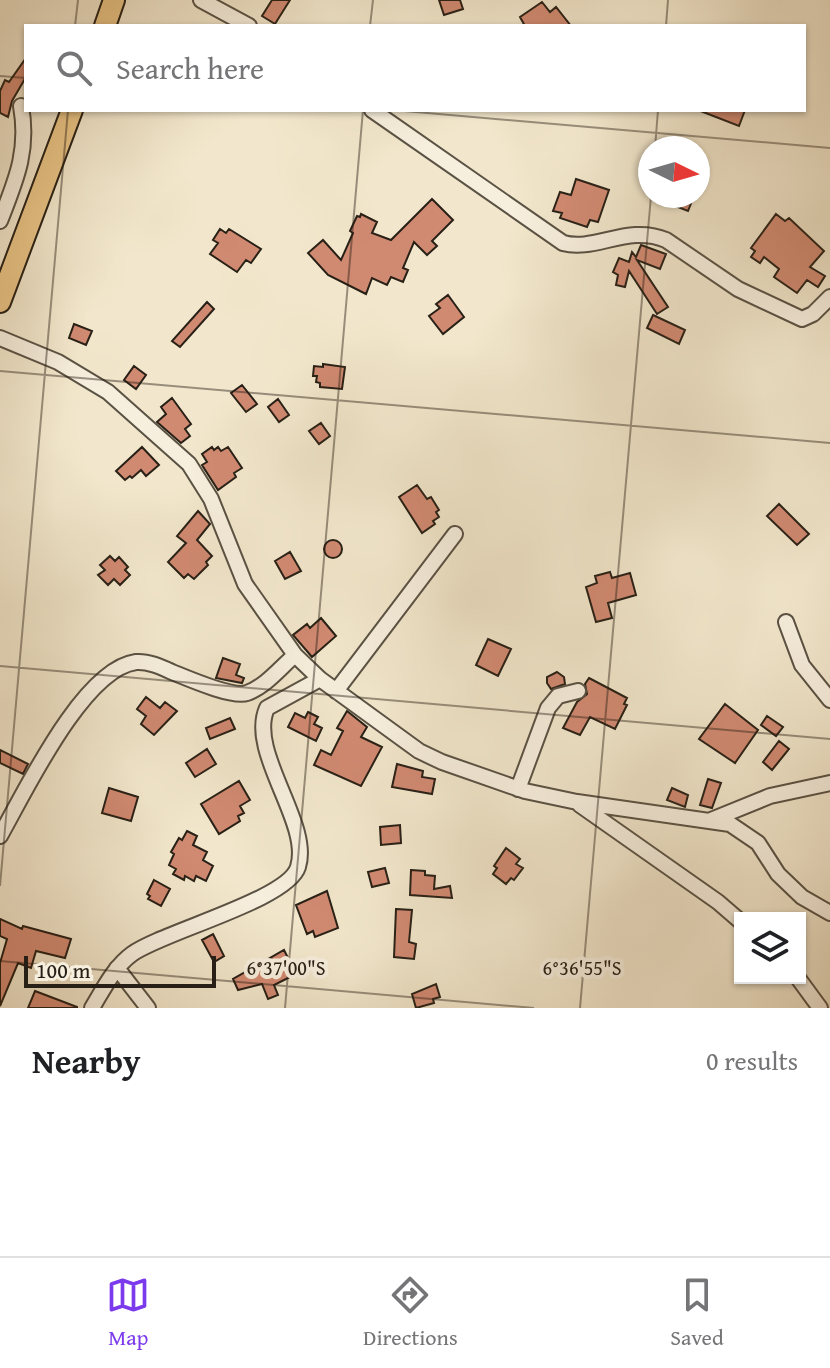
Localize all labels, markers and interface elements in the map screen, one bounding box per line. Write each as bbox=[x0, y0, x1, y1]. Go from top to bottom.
search box bbox=[24, 24, 806, 112]
icon: search bbox=[52, 46, 96, 90]
text: Search here bbox=[116, 46, 264, 90]
north arrow bbox=[638, 136, 710, 208]
map controls bbox=[734, 912, 806, 984]
button: layers bbox=[734, 912, 806, 984]
scale bar bbox=[24, 952, 216, 988]
text: 6°37'00"S bbox=[246, 953, 326, 982]
text: 6°36'55"S bbox=[542, 953, 622, 982]
text: 100 m bbox=[36, 954, 91, 986]
text: Nearby bbox=[32, 1036, 141, 1085]
text: 0 results bbox=[706, 1041, 798, 1080]
tab: Map bbox=[106, 1273, 150, 1353]
tab: Directions bbox=[363, 1273, 458, 1353]
tab: Saved bbox=[670, 1273, 724, 1353]

